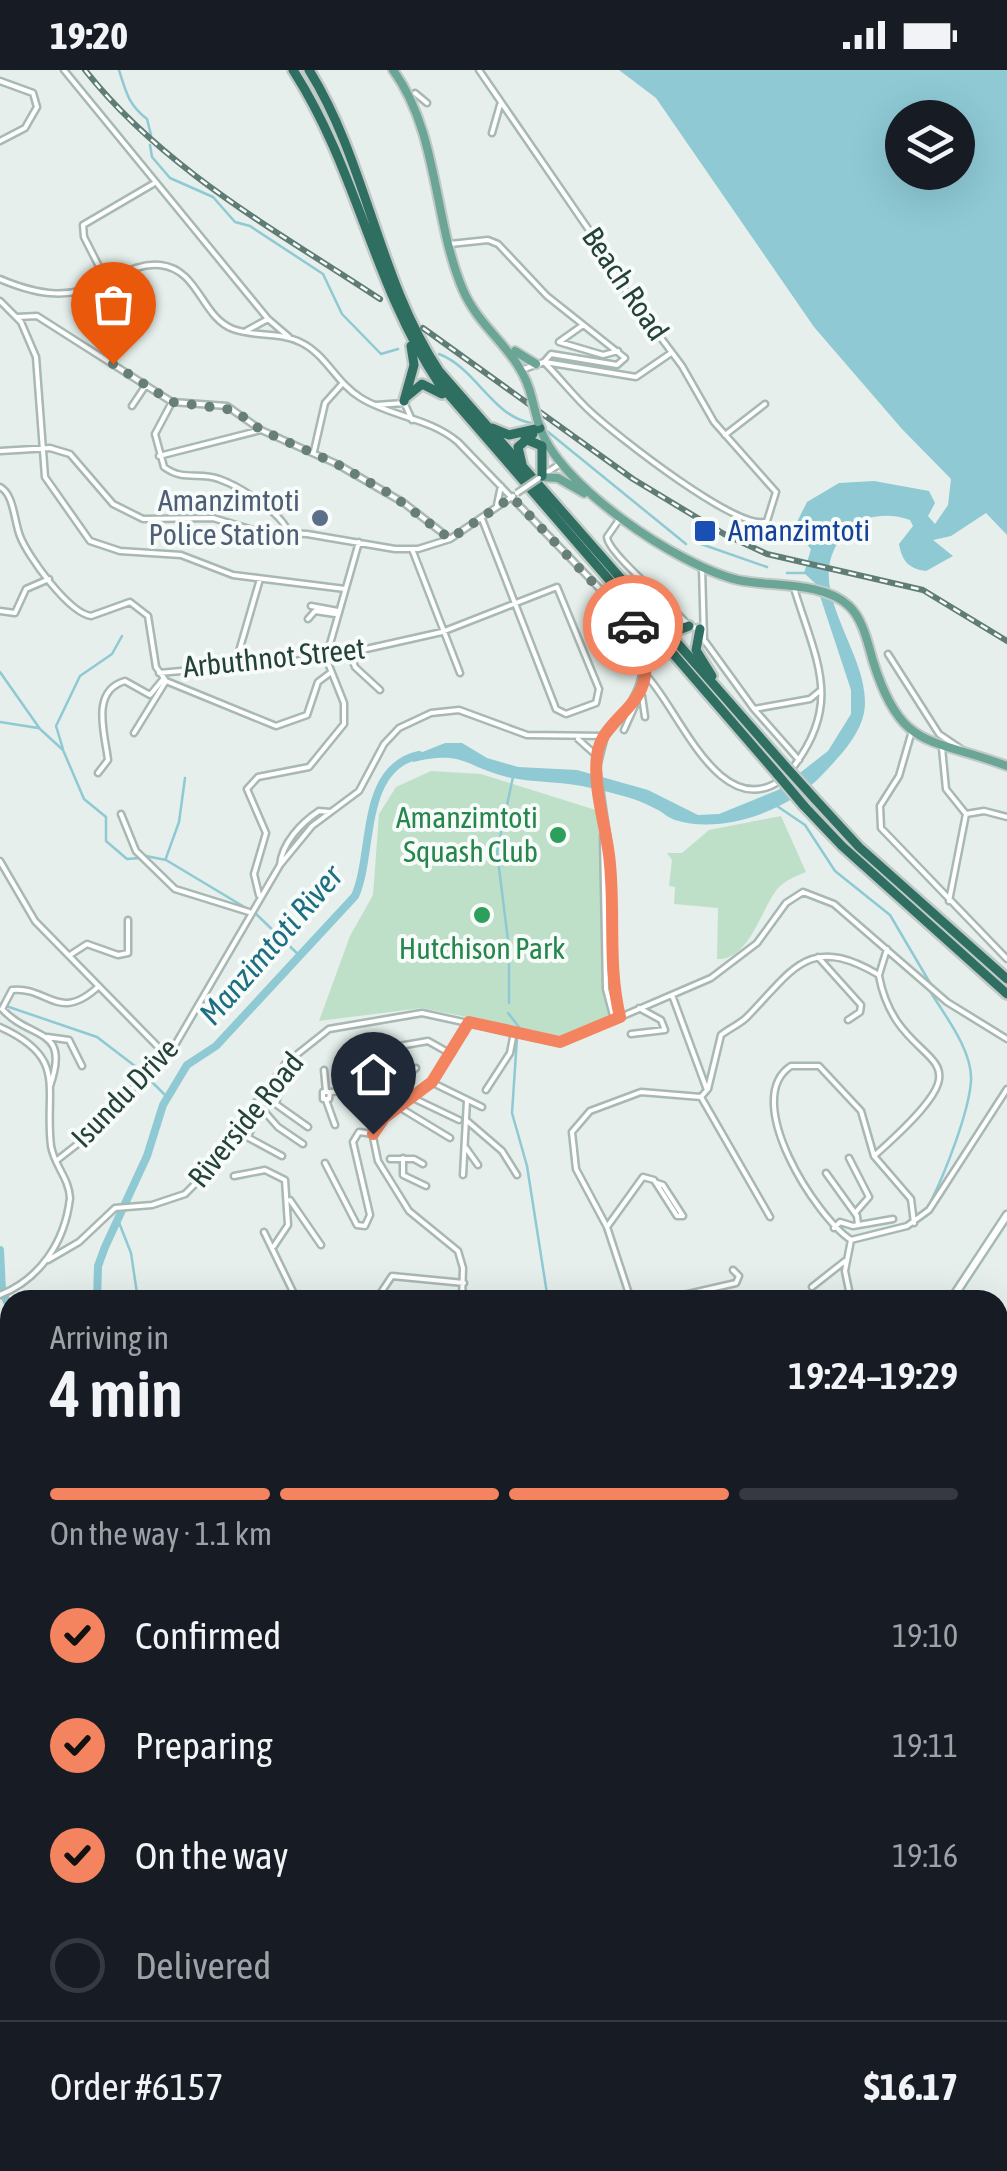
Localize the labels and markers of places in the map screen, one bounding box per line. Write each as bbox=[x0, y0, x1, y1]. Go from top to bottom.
pin bbox=[71, 262, 156, 365]
place label: Amanzimtoti Police Station bbox=[148, 483, 300, 551]
marker: Amanzimtoti Police Station bbox=[309, 507, 331, 529]
place label: Amanzimtoti bbox=[728, 513, 870, 547]
marker: Amanzimtoti bbox=[692, 518, 718, 544]
place label: Amanzimtoti Squash Club bbox=[396, 800, 538, 868]
marker: Amanzimtoti Squash Club bbox=[547, 824, 569, 846]
marker: Hutchison Park bbox=[471, 904, 493, 926]
place label: Hutchison Park bbox=[399, 931, 565, 965]
pin bbox=[331, 1032, 416, 1135]

